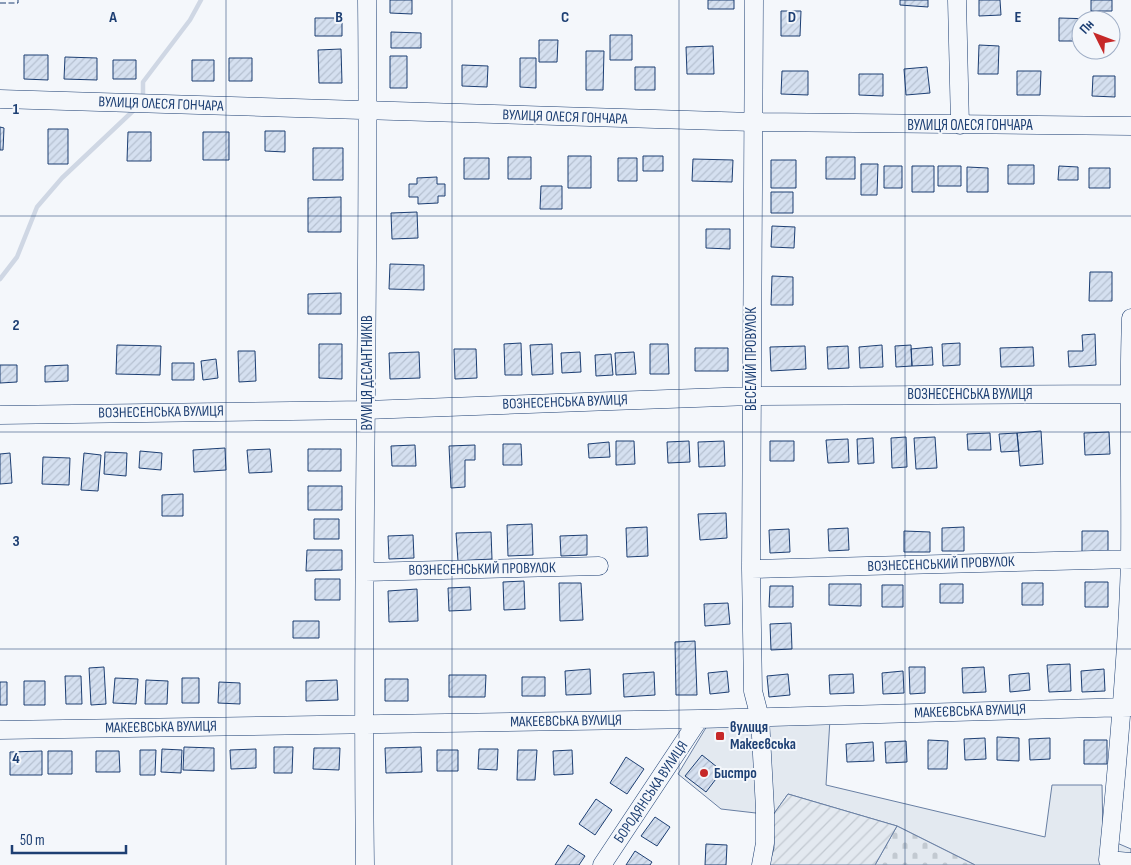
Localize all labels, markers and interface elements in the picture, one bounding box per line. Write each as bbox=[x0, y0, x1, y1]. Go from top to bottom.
text: A bbox=[108, 8, 117, 27]
text: B bbox=[335, 8, 343, 27]
text: C bbox=[561, 8, 569, 27]
text: D bbox=[788, 8, 796, 27]
text: E bbox=[1015, 8, 1022, 27]
north arrow bbox=[1071, 10, 1121, 60]
text: Пн bbox=[1076, 16, 1098, 37]
street label: ВУЛИЦЯ ОЛЕСЯ ГОНЧАРА bbox=[98, 92, 225, 116]
text: 1 bbox=[13, 100, 20, 119]
street label: ВУЛИЦЯ ОЛЕСЯ ГОНЧАРА bbox=[502, 105, 629, 129]
street label: ВУЛИЦЯ ОЛЕСЯ ГОНЧАРА bbox=[907, 116, 1033, 135]
street label: ВЕСЕЛИЙ ПРОВУЛОК bbox=[742, 307, 761, 411]
street label: ВУЛИЦЯ ДЕСАНТНИКІВ bbox=[358, 315, 377, 431]
text: 2 bbox=[12, 316, 20, 335]
street label: ВОЗНЕСЕНСЬКА ВУЛИЦЯ bbox=[907, 385, 1033, 404]
street label: ВОЗНЕСЕНСЬКА ВУЛИЦЯ bbox=[502, 390, 628, 414]
street label: ВОЗНЕСЕНСЬКА ВУЛИЦЯ bbox=[98, 401, 224, 423]
text: 3 bbox=[12, 532, 20, 551]
street label: ВОЗНЕСЕНСЬКИЙ ПРОВУЛОК bbox=[867, 552, 1015, 576]
street label: ВОЗНЕСЕНСЬКИЙ ПРОВУЛОК bbox=[408, 558, 556, 580]
street label: МАКЕЄВСЬКА ВУЛИЦЯ bbox=[914, 700, 1026, 722]
street label: МАКЕЄВСЬКА ВУЛИЦЯ bbox=[510, 711, 622, 731]
street label: МАКЕЄВСЬКА ВУЛИЦЯ bbox=[105, 717, 217, 737]
place label: вулиця Макеєвська bbox=[730, 718, 796, 754]
marker: вулиця Макеєвська bbox=[714, 730, 726, 742]
street label: БОРОДЯНСЬКА ВУЛИЦЯ bbox=[610, 737, 692, 847]
text: 4 bbox=[12, 749, 20, 768]
place label: Бистро bbox=[714, 764, 757, 783]
marker: Бистро bbox=[698, 767, 710, 779]
scale bar bbox=[12, 822, 126, 854]
text: 50 m bbox=[20, 831, 45, 850]

